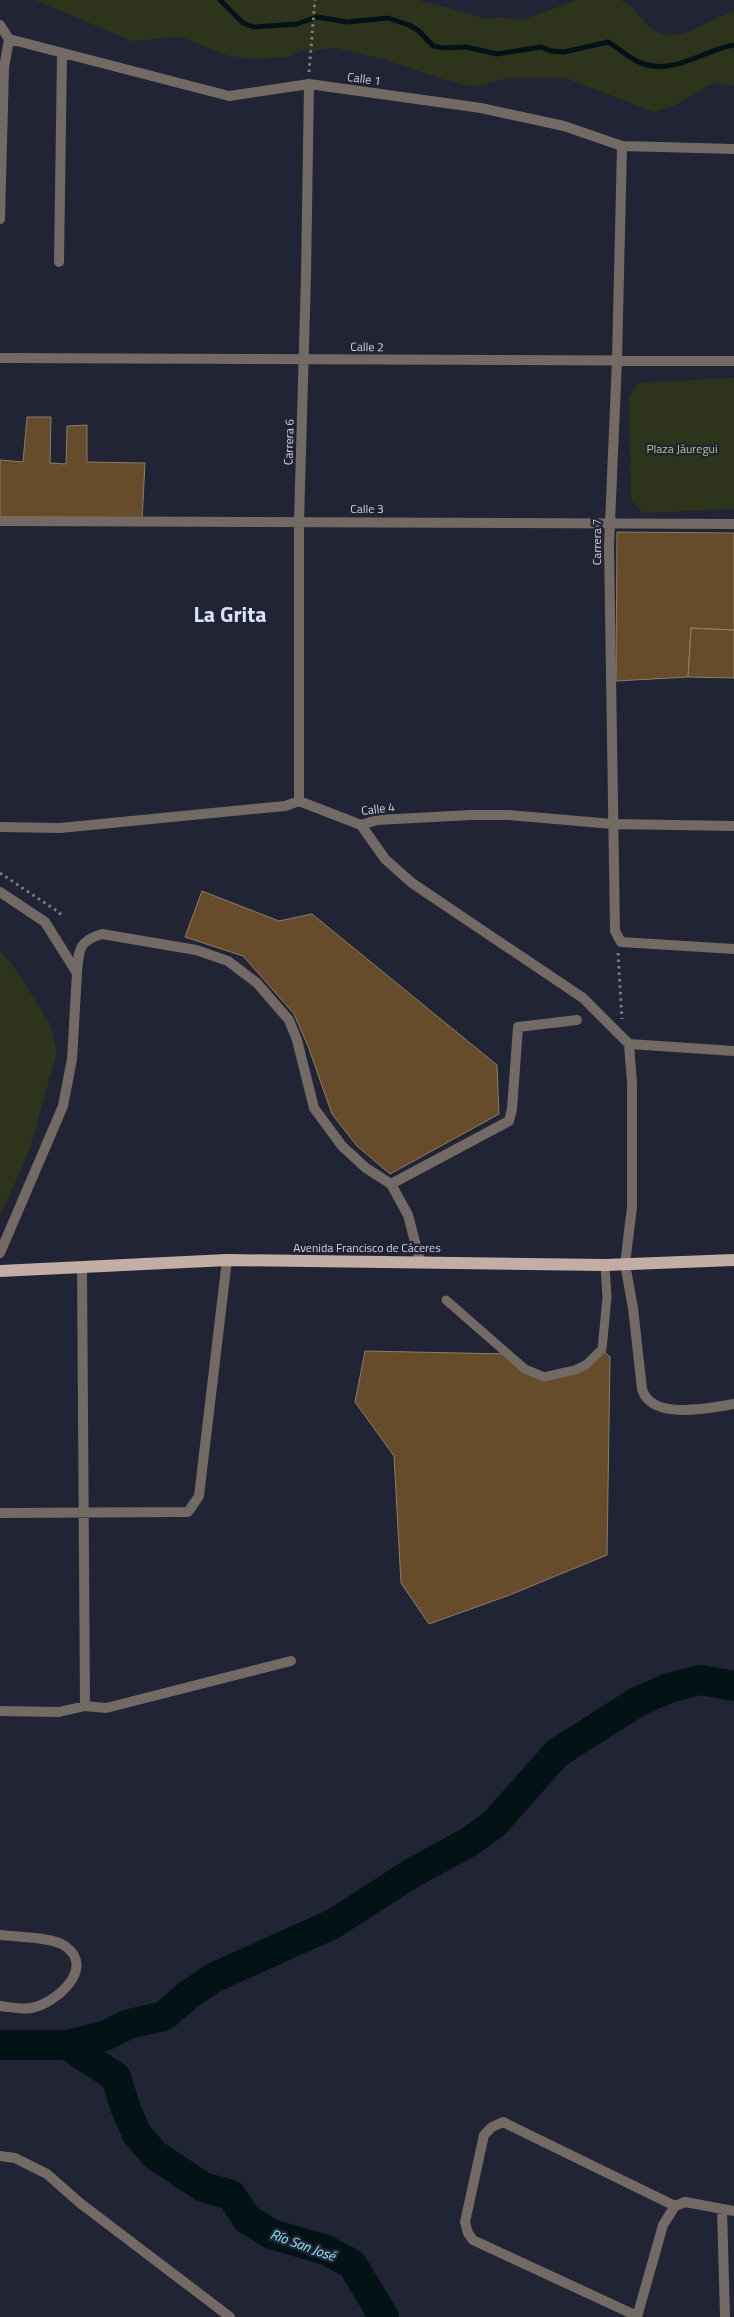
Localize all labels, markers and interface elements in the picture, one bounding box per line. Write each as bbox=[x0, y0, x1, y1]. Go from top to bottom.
street label: Calle 1 bbox=[346, 67, 382, 90]
street label: Calle 2 bbox=[350, 337, 384, 356]
street label: Carrera 6 bbox=[278, 418, 299, 465]
park label: Plaza Jáuregui bbox=[646, 439, 718, 458]
street label: Calle 3 bbox=[350, 499, 384, 518]
street label: Carrera 7 bbox=[587, 519, 606, 565]
district label: La Grita bbox=[193, 597, 267, 631]
street label: Calle 4 bbox=[360, 797, 396, 820]
street label: Avenida Francisco de Cáceres bbox=[293, 1238, 441, 1257]
water label: Río San José bbox=[268, 2223, 340, 2267]

